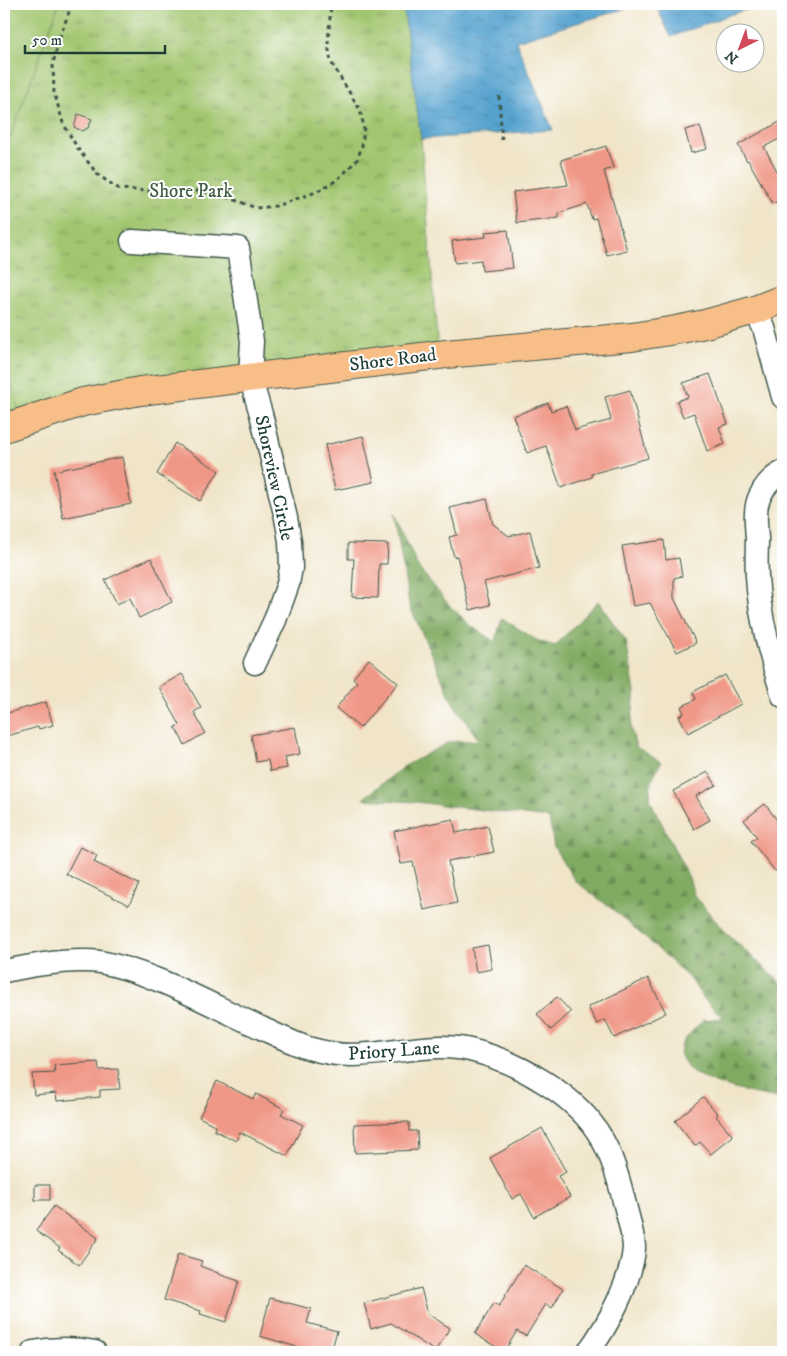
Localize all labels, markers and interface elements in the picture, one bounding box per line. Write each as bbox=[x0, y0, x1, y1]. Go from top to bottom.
scale bar bbox=[25, 22, 165, 54]
north arrow bbox=[714, 22, 764, 72]
text: 50 m bbox=[32, 31, 62, 50]
text: N bbox=[721, 46, 742, 67]
park label: Shore Park bbox=[149, 180, 233, 203]
street label: Shore Road bbox=[348, 343, 438, 377]
street label: Shoreview Circle bbox=[250, 413, 299, 543]
street label: Priory Lane bbox=[347, 1036, 441, 1066]

